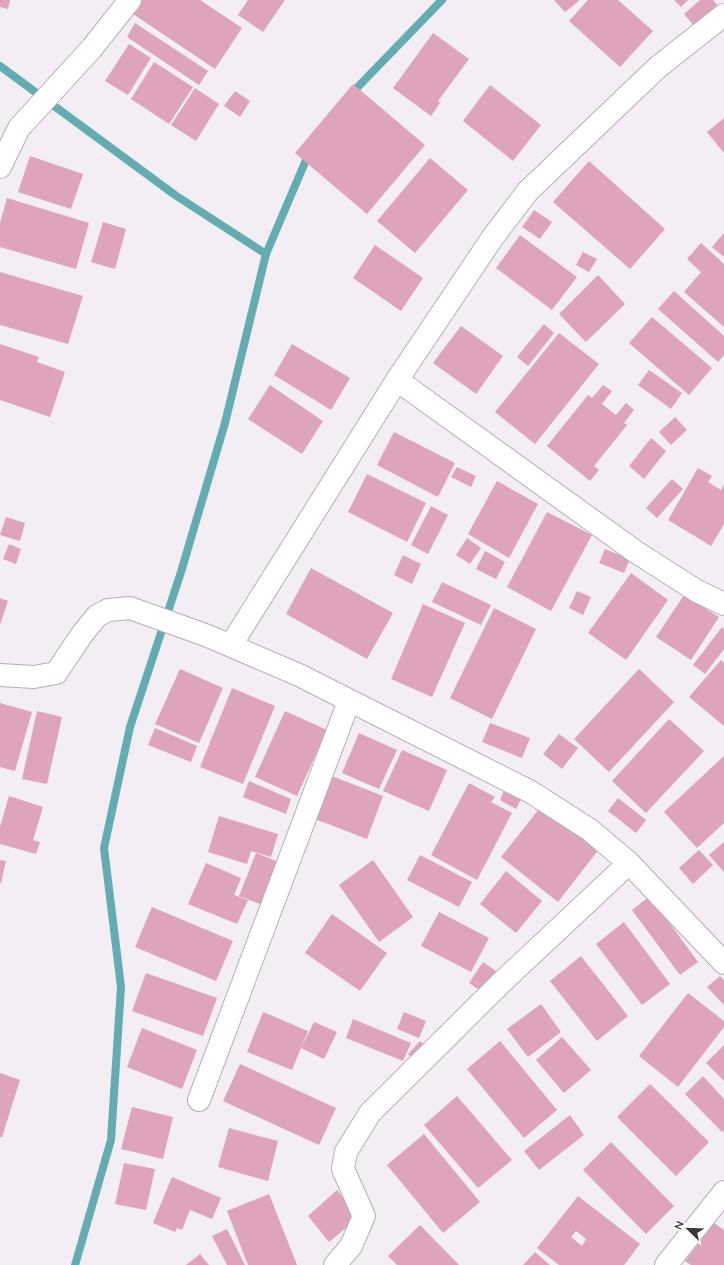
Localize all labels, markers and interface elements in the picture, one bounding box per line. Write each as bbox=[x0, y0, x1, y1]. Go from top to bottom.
north arrow bbox=[668, 1209, 708, 1249]
text: N bbox=[671, 1219, 687, 1232]

